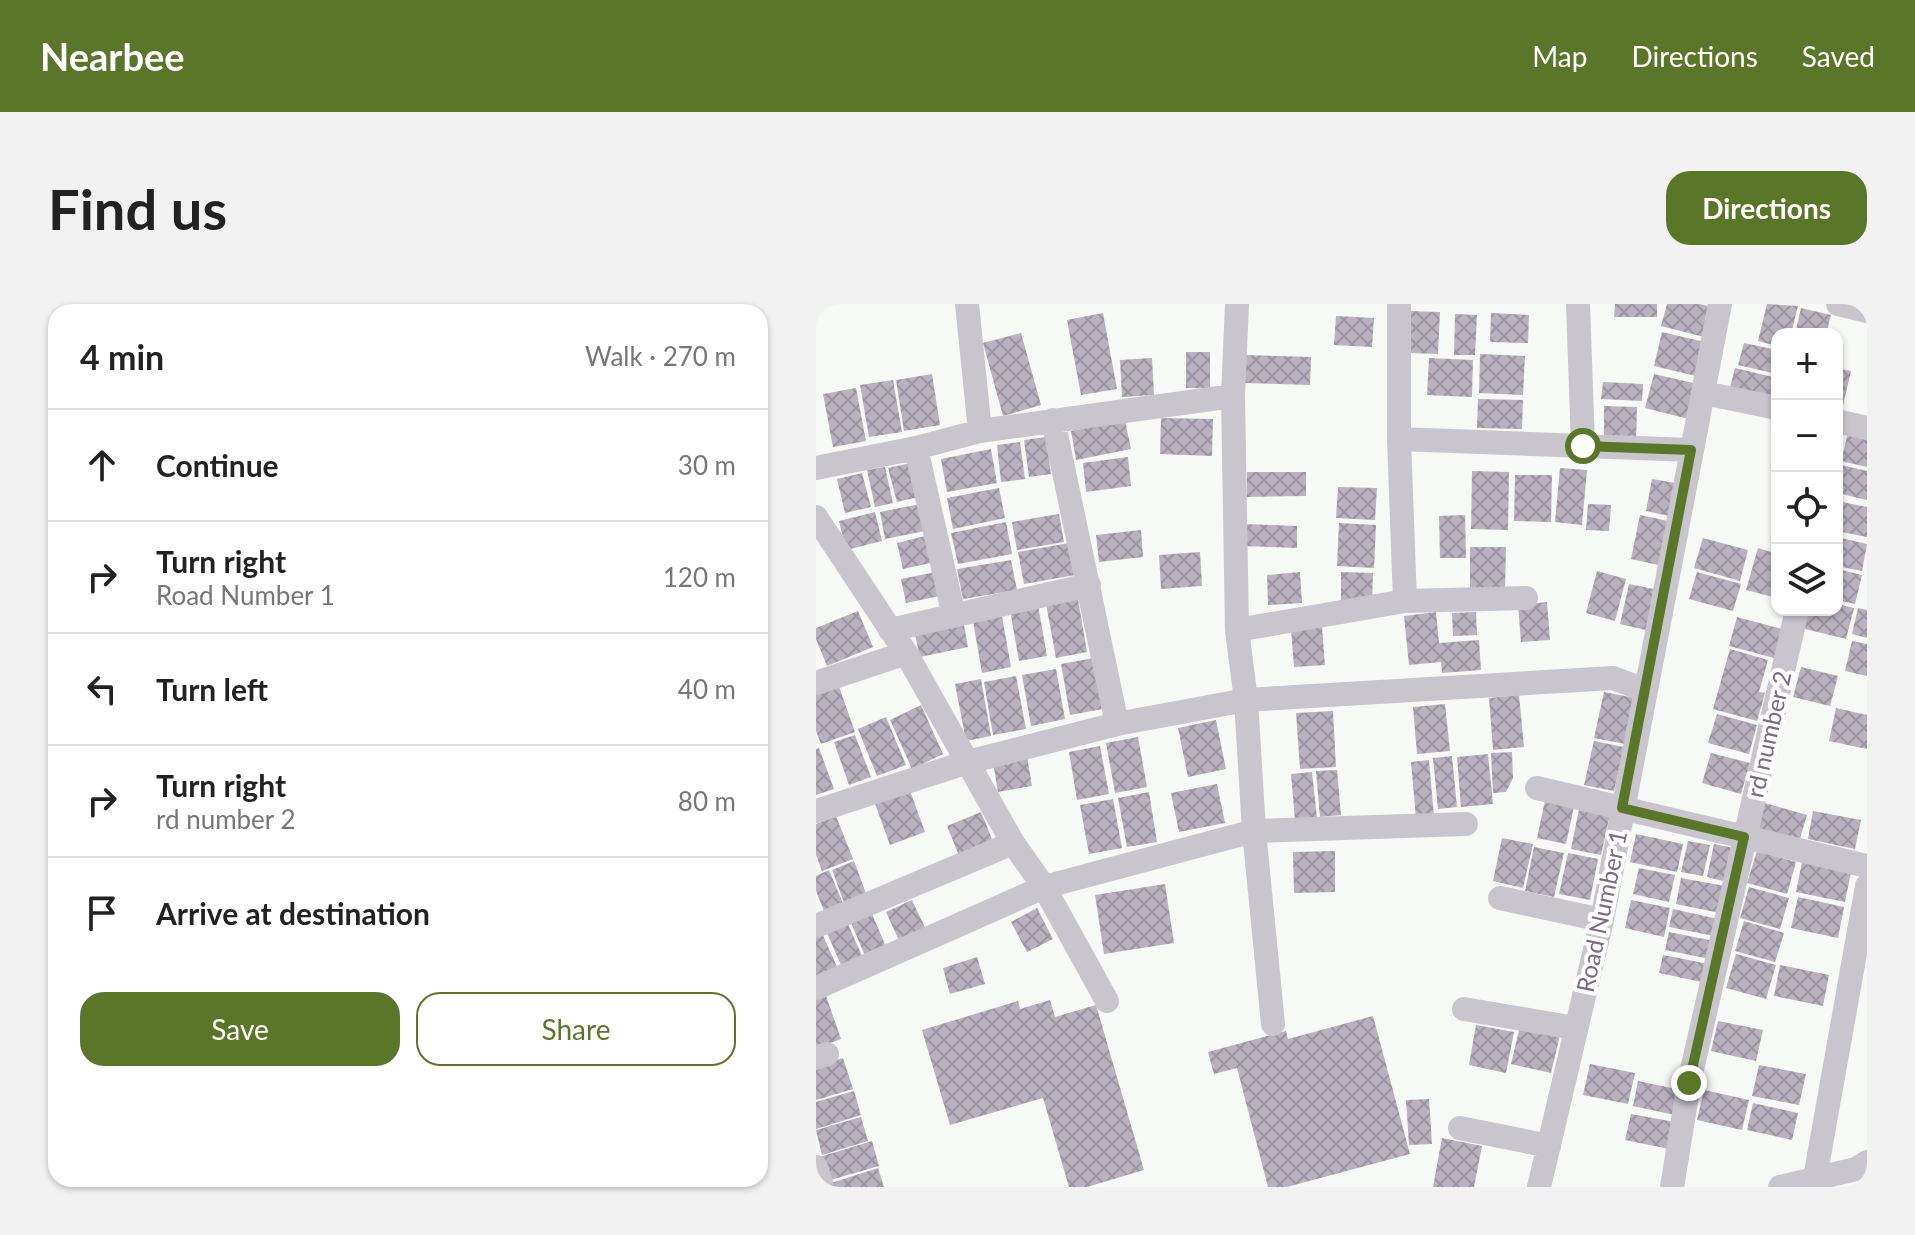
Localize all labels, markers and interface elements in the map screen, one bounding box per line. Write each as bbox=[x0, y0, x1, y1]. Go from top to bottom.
text: Nearbee bbox=[40, 33, 185, 79]
text: Map bbox=[1532, 39, 1587, 73]
text: Directions bbox=[1631, 39, 1758, 73]
text: Saved bbox=[1802, 39, 1875, 73]
button: Directions bbox=[1666, 171, 1867, 245]
text: Find us bbox=[48, 175, 227, 242]
map controls bbox=[1771, 328, 1843, 616]
button: + bbox=[1771, 328, 1843, 400]
text: 4 min bbox=[80, 336, 164, 377]
text: Walk · 270 m bbox=[585, 340, 736, 372]
button: − bbox=[1771, 400, 1843, 472]
route start bbox=[1565, 428, 1601, 464]
icon: ahead bbox=[80, 443, 124, 487]
text: Continue bbox=[156, 447, 279, 483]
text: 30 m bbox=[678, 449, 736, 481]
button: locate bbox=[1771, 472, 1843, 544]
text: Turn right bbox=[156, 543, 286, 579]
button: layers bbox=[1771, 544, 1843, 616]
icon: right bbox=[80, 555, 124, 599]
text: 120 m bbox=[663, 561, 736, 593]
text: Road Number 1 bbox=[156, 579, 335, 611]
icon: left bbox=[80, 667, 124, 711]
street label: rd number 2 bbox=[1739, 668, 1797, 800]
text: Turn left bbox=[156, 671, 268, 707]
text: 40 m bbox=[678, 673, 736, 705]
text: Turn right bbox=[156, 767, 286, 803]
icon: right bbox=[80, 779, 124, 823]
text: 80 m bbox=[678, 785, 736, 817]
text: rd number 2 bbox=[156, 803, 296, 835]
street label: Road Number 1 bbox=[1570, 827, 1632, 995]
icon: arrive bbox=[80, 891, 124, 935]
text: Arrive at destination bbox=[156, 895, 430, 931]
button: Save bbox=[80, 992, 400, 1066]
button: Share bbox=[416, 992, 736, 1066]
route end bbox=[1671, 1065, 1707, 1101]

